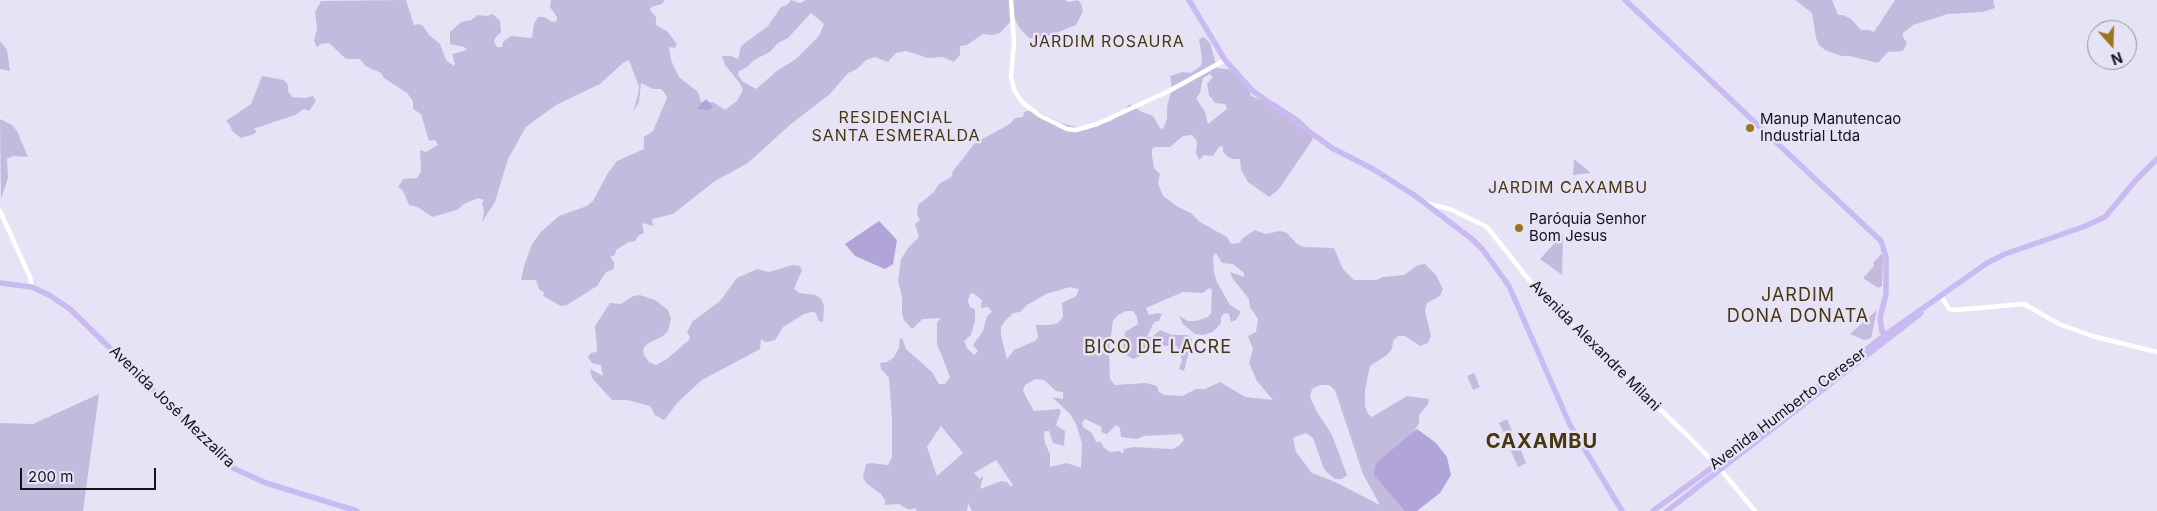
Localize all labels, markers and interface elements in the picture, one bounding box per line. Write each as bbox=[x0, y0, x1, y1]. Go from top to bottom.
north arrow bbox=[2087, 20, 2137, 70]
district label: JARDIM ROSAURA bbox=[1027, 32, 1187, 52]
text: N bbox=[2109, 49, 2125, 68]
district label: RESIDENCIAL SANTA ESMERALDA bbox=[810, 108, 982, 146]
place label: Manup Manutencao Industrial Ltda bbox=[1760, 110, 1901, 145]
marker: Manup Manutencao Industrial Ltda bbox=[1744, 122, 1756, 134]
district label: JARDIM CAXAMBU bbox=[1486, 178, 1650, 198]
place label: Paróquia Senhor Bom Jesus bbox=[1529, 210, 1646, 245]
marker: Paróquia Senhor Bom Jesus bbox=[1513, 222, 1525, 234]
street label: Avenida Alexandre Milani bbox=[1526, 277, 1664, 415]
district label: JARDIM DONA DONATA bbox=[1725, 285, 1871, 328]
district label: BICO DE LACRE bbox=[1082, 337, 1234, 359]
street label: Avenida José Mezzalira bbox=[106, 342, 238, 472]
street label: Avenida Humberto Cereser bbox=[1706, 344, 1870, 474]
district label: CAXAMBU bbox=[1485, 430, 1599, 454]
scale bar bbox=[22, 458, 159, 490]
text: 200 m bbox=[28, 467, 73, 486]

